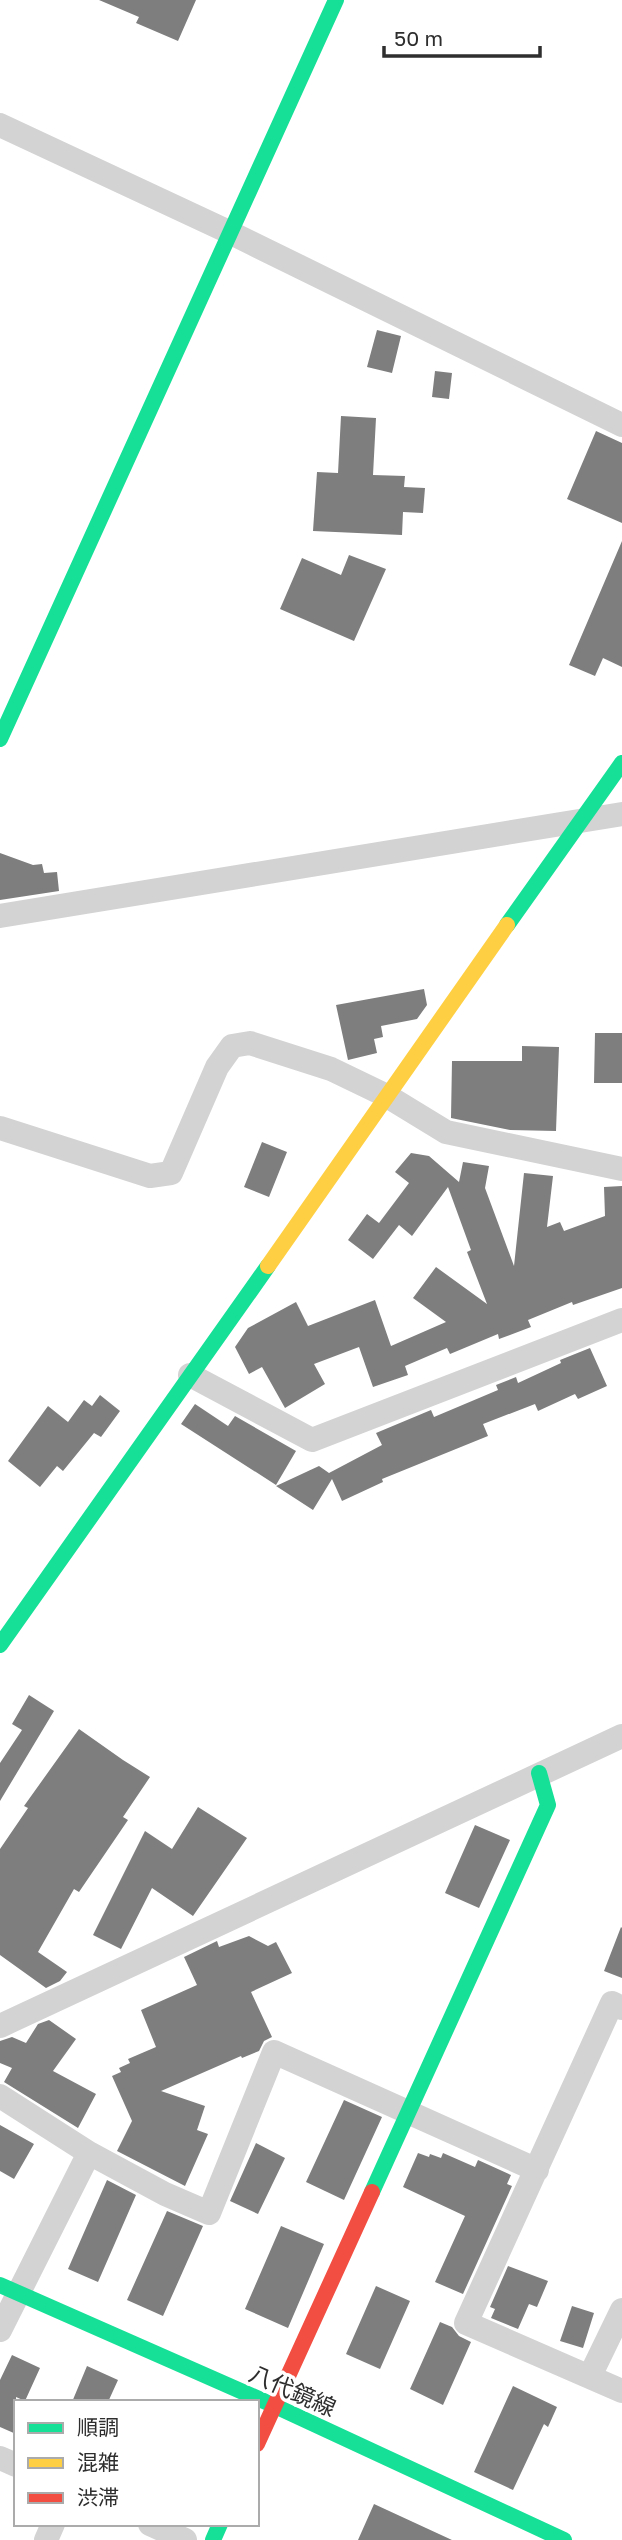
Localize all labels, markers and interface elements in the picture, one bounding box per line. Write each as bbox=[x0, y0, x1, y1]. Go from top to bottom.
scale bar bbox=[384, 14, 540, 58]
text: 50 m bbox=[394, 25, 443, 51]
street label: 八代鏡線 bbox=[245, 2359, 341, 2421]
legend bbox=[14, 2400, 259, 2526]
text: 順調 bbox=[77, 2414, 119, 2440]
text: 混雑 bbox=[77, 2449, 119, 2475]
text: 渋滞 bbox=[77, 2484, 119, 2510]

